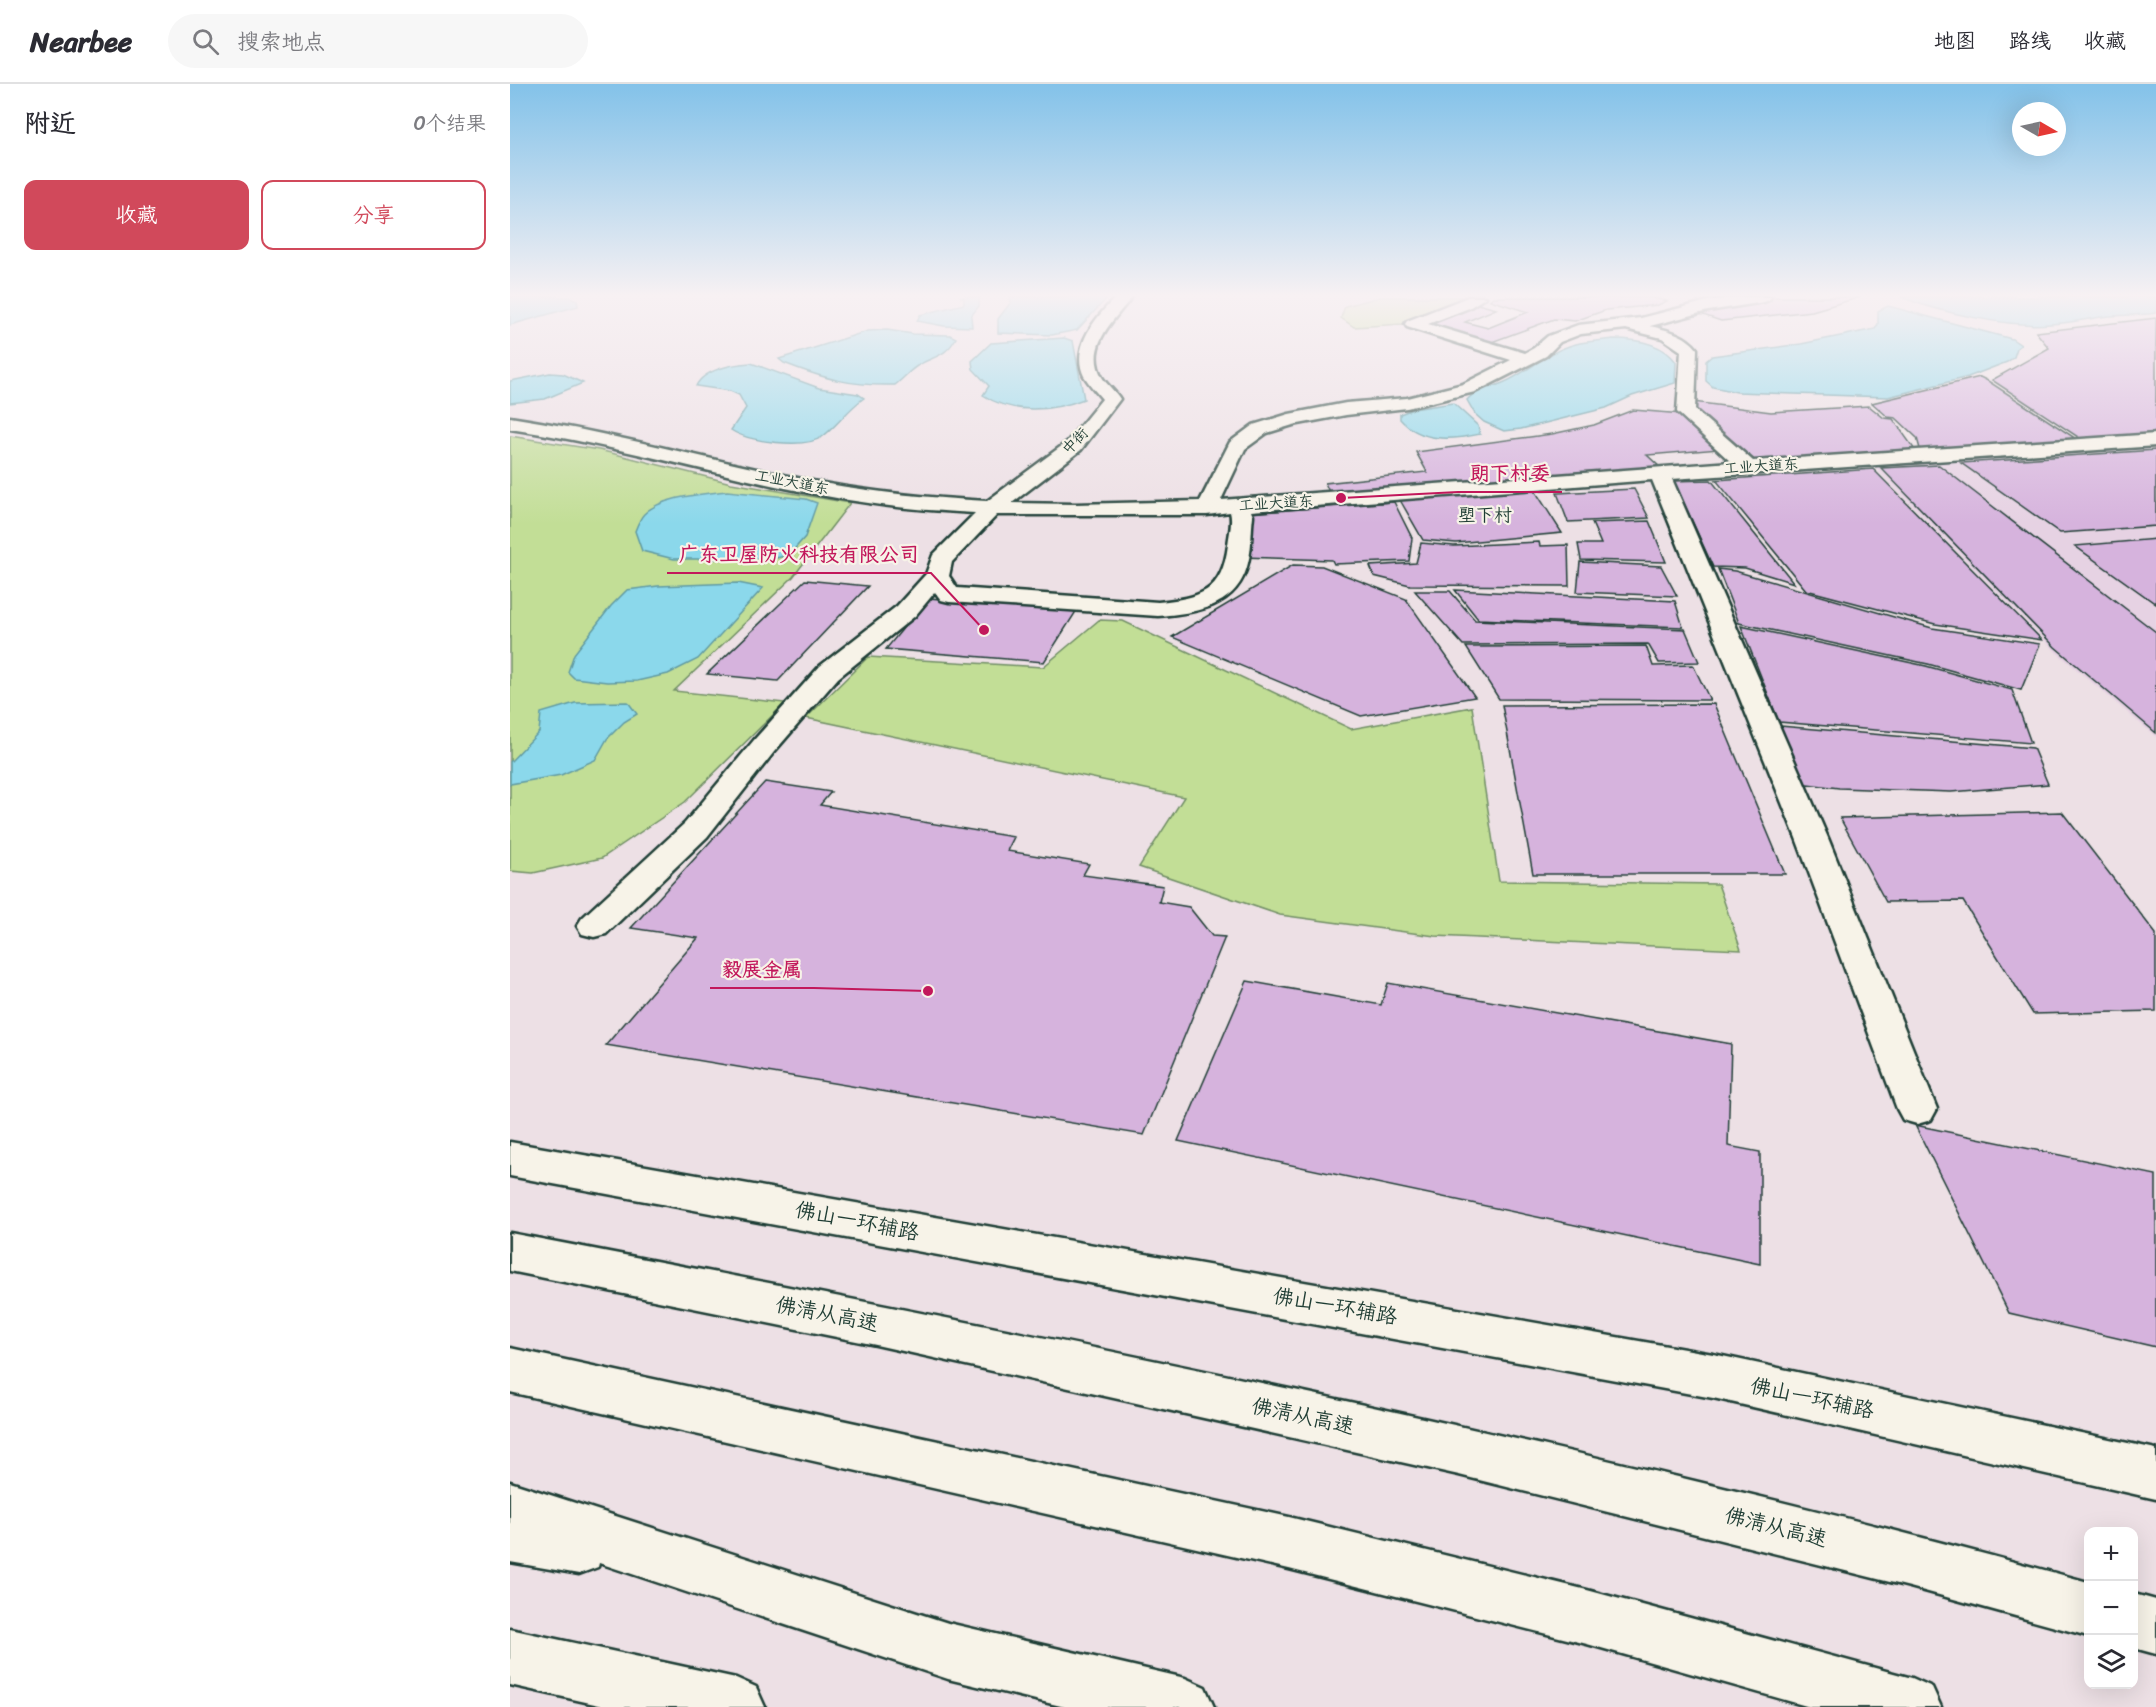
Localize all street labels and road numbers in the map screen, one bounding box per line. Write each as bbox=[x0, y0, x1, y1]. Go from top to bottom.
street label: 中街 bbox=[1055, 421, 1095, 461]
street label: 工业大道东 bbox=[1723, 450, 1799, 482]
street label: 工业大道东 bbox=[753, 462, 831, 502]
street label: 工业大道东 bbox=[1238, 487, 1314, 519]
street label: 佛山一环辅路 bbox=[792, 1190, 922, 1252]
street label: 佛山一环辅路 bbox=[1270, 1276, 1400, 1336]
street label: 佛清从高速 bbox=[772, 1285, 882, 1343]
street label: 佛山一环辅路 bbox=[1746, 1366, 1878, 1430]
street label: 佛清从高速 bbox=[1248, 1386, 1358, 1446]
street label: 佛清从高速 bbox=[1720, 1496, 1832, 1558]

